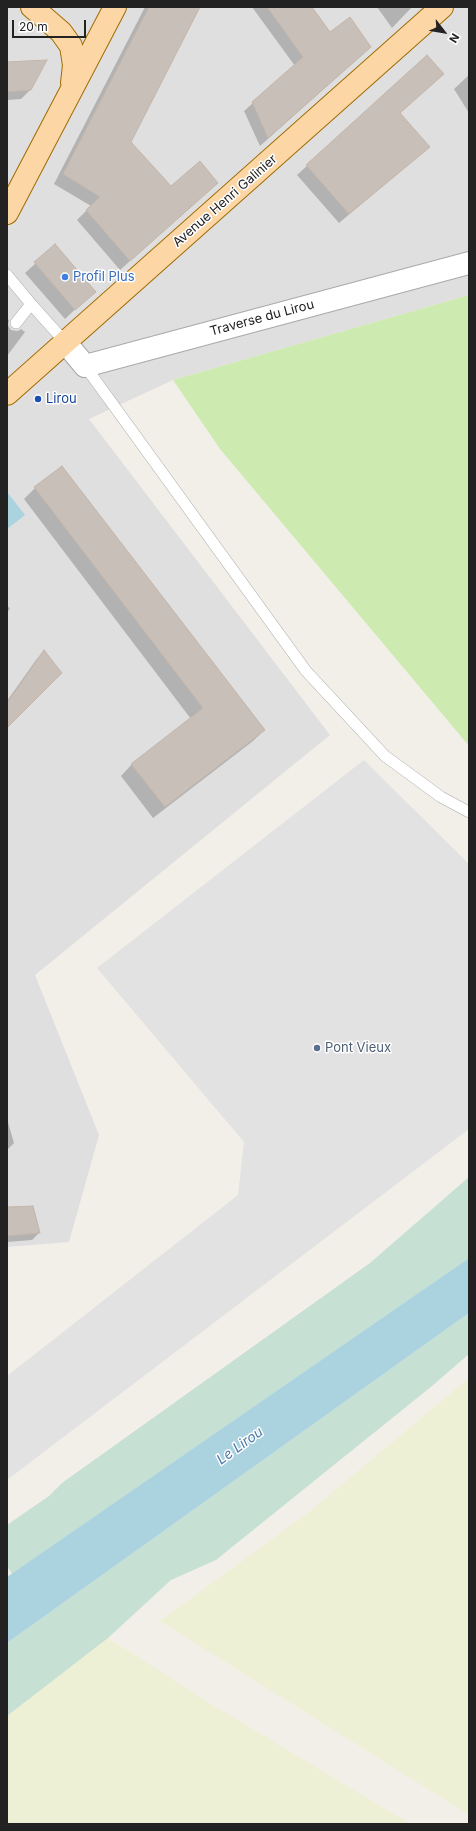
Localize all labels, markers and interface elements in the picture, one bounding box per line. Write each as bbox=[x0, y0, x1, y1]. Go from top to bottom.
scale bar bbox=[14, 12, 88, 38]
north arrow bbox=[424, 12, 464, 52]
text: 20 m bbox=[19, 19, 48, 34]
text: N bbox=[446, 31, 462, 45]
street label: Avenue Henri Galinier bbox=[170, 152, 280, 250]
place label: Profil Plus bbox=[73, 269, 135, 285]
marker: Profil Plus bbox=[60, 272, 70, 282]
street label: Traverse du Lirou bbox=[208, 297, 316, 339]
place label: Lirou bbox=[46, 391, 77, 407]
marker: Lirou bbox=[33, 394, 43, 404]
place label: Pont Vieux bbox=[325, 1040, 391, 1056]
marker: Pont Vieux bbox=[312, 1043, 322, 1053]
water label: Le Lirou bbox=[214, 1424, 266, 1468]

